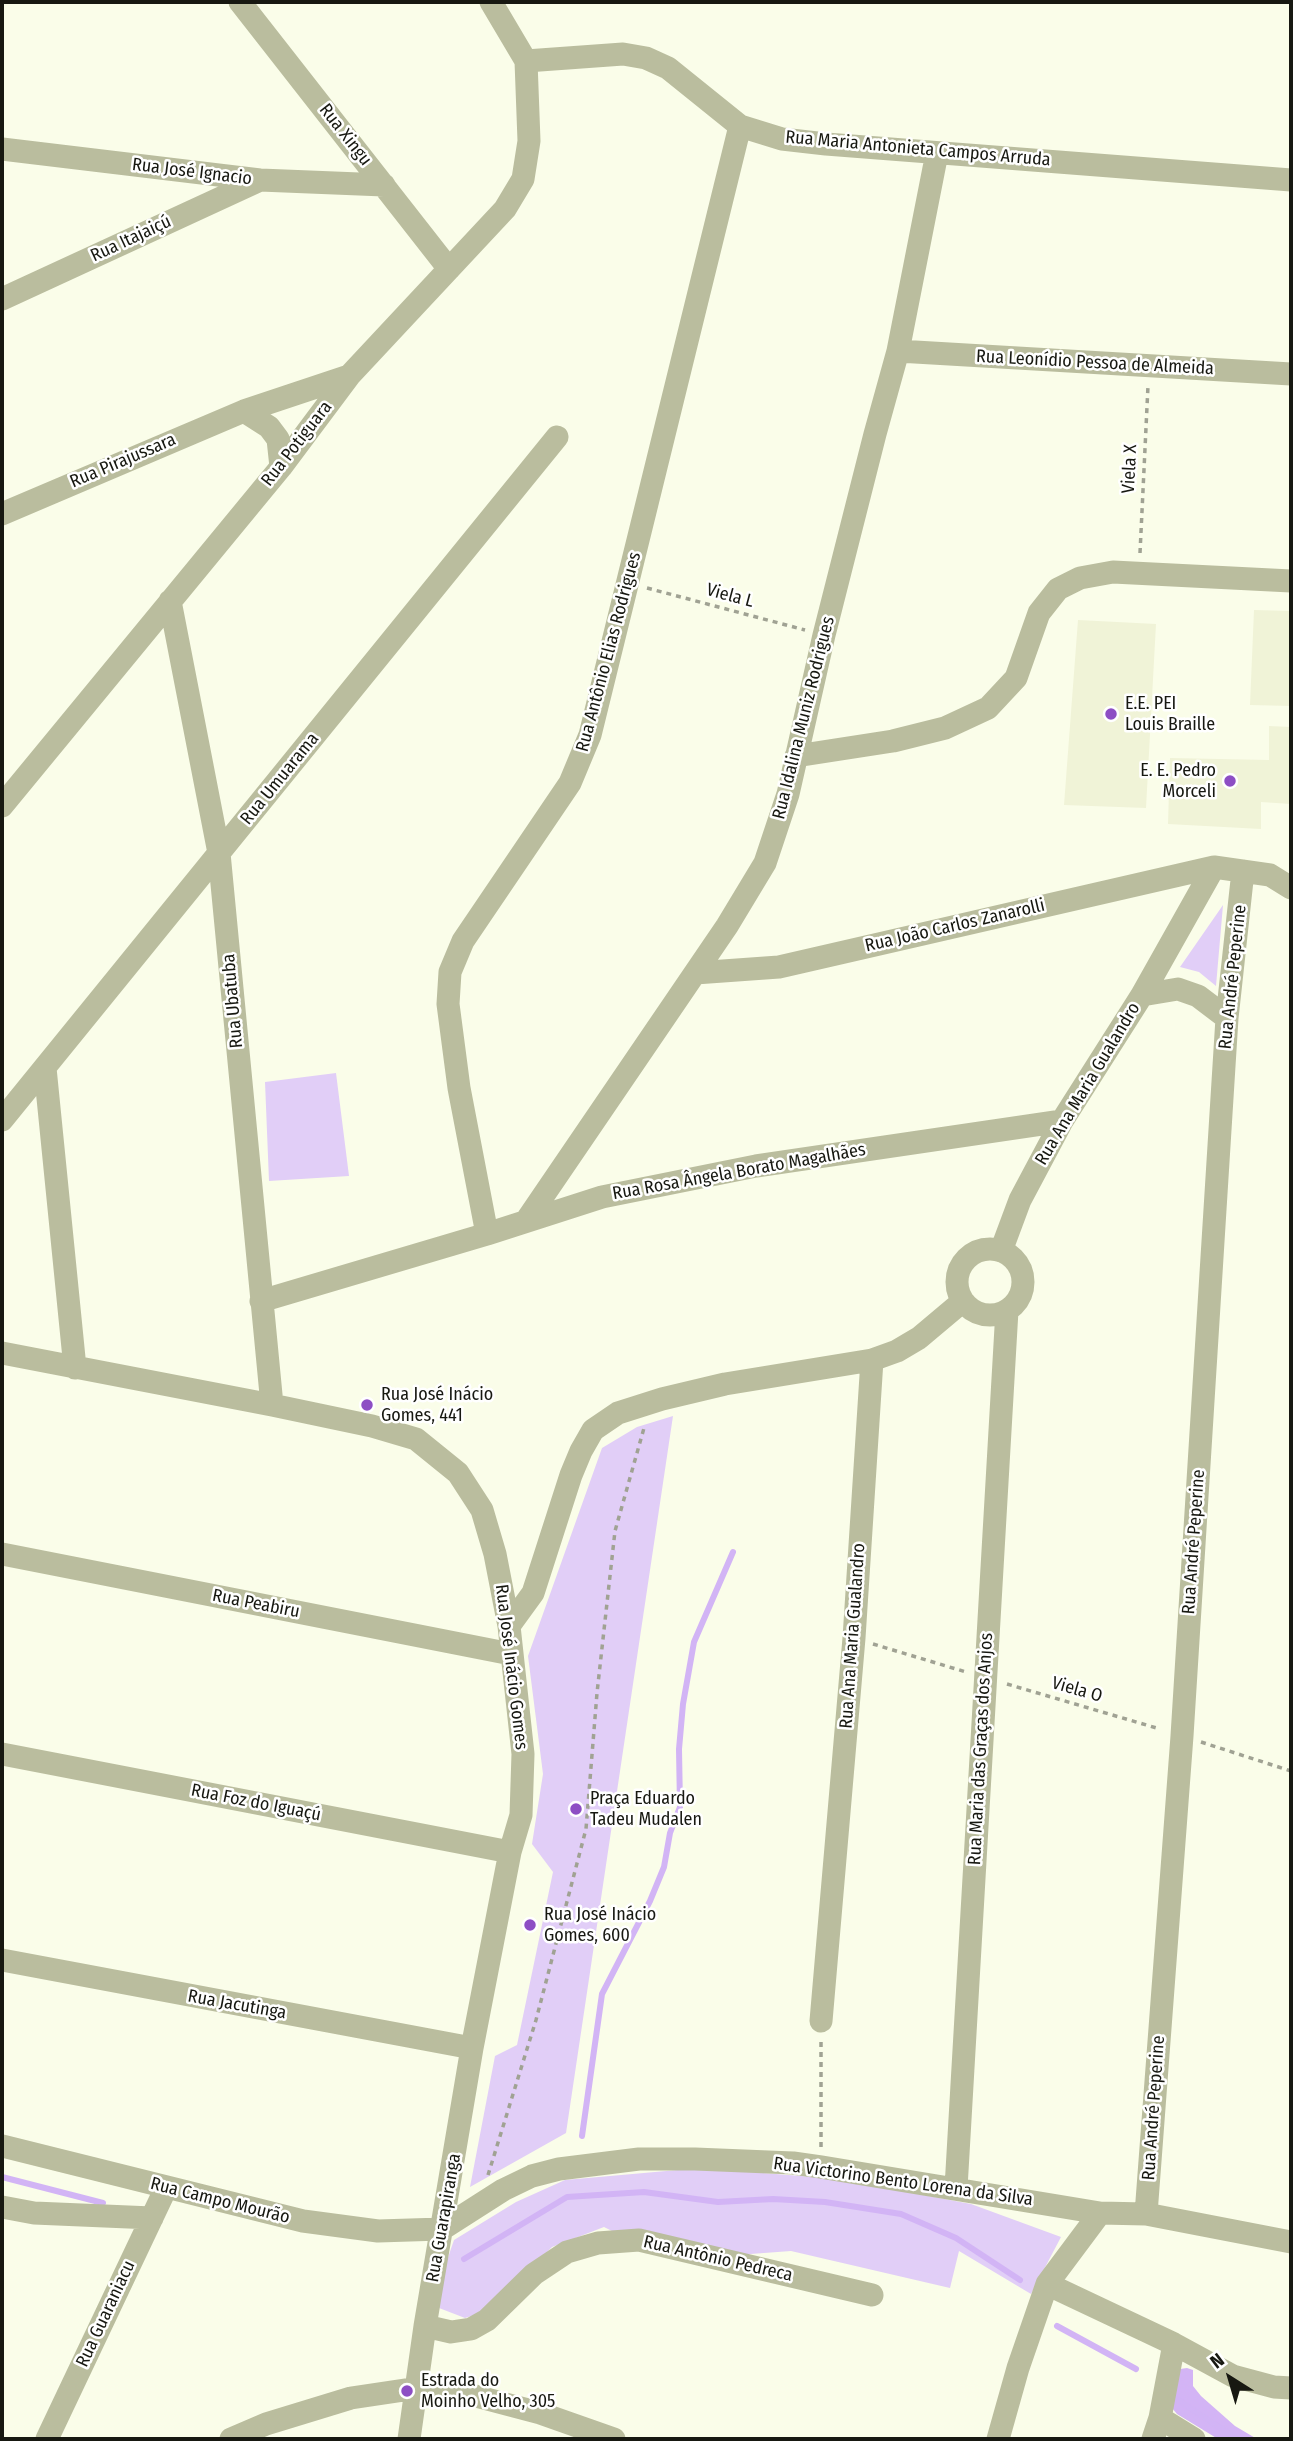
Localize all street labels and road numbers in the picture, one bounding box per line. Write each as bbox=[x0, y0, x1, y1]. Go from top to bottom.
street label: Rua Xingu bbox=[314, 100, 376, 170]
street label: Rua Maria Antonieta Campos Arruda bbox=[785, 127, 1051, 171]
street label: Rua José Ignacio bbox=[131, 154, 253, 190]
street label: Rua Itajaiçú bbox=[87, 211, 175, 267]
street label: Rua Leonídio Pessoa de Almeida bbox=[976, 346, 1214, 380]
street label: Rua Potiguara bbox=[257, 397, 337, 491]
street label: Rua Pirajussara bbox=[67, 429, 179, 493]
street label: Viela X bbox=[1118, 444, 1142, 494]
street label: Rua Antônio Elias Rodrigues bbox=[572, 550, 646, 754]
street label: Viela L bbox=[704, 579, 756, 613]
street label: Rua Idalina Muniz Rodrigues bbox=[768, 614, 840, 822]
street label: Rua Umuarama bbox=[236, 729, 324, 829]
street label: Rua João Carlos Zanarolli bbox=[863, 895, 1047, 957]
street label: Rua André Peperine bbox=[1215, 904, 1251, 1050]
street label: Rua Ubatuba bbox=[218, 953, 248, 1049]
street label: Rua Ana Maria Gualandro bbox=[1031, 999, 1145, 1169]
street label: Rua Rosa Ângela Borato Magalhães bbox=[611, 1139, 867, 1205]
street label: Rua André Peperine bbox=[1178, 1469, 1210, 1615]
street label: Rua Ana Maria Gualandro bbox=[836, 1542, 870, 1730]
street label: Rua José Inácio Gomes bbox=[490, 1583, 532, 1751]
street label: Rua Peabiru bbox=[210, 1585, 302, 1623]
street label: Rua Maria das Graças dos Anjos bbox=[964, 1632, 998, 1866]
street label: Viela O bbox=[1049, 1673, 1105, 1707]
street label: Rua Foz do Iguaçú bbox=[189, 1780, 323, 1826]
street label: Rua Jacutinga bbox=[186, 1986, 288, 2024]
street label: Rua André Peperine bbox=[1138, 2035, 1170, 2181]
street label: Rua Guarapiranga bbox=[422, 2152, 466, 2284]
street label: Rua Victorino Bento Lorena da Silva bbox=[772, 2153, 1034, 2211]
street label: Rua Campo Mourão bbox=[148, 2173, 292, 2229]
street label: Rua Antônio Pedreca bbox=[641, 2231, 795, 2287]
street label: Rua Guaraniacu bbox=[72, 2257, 140, 2371]

